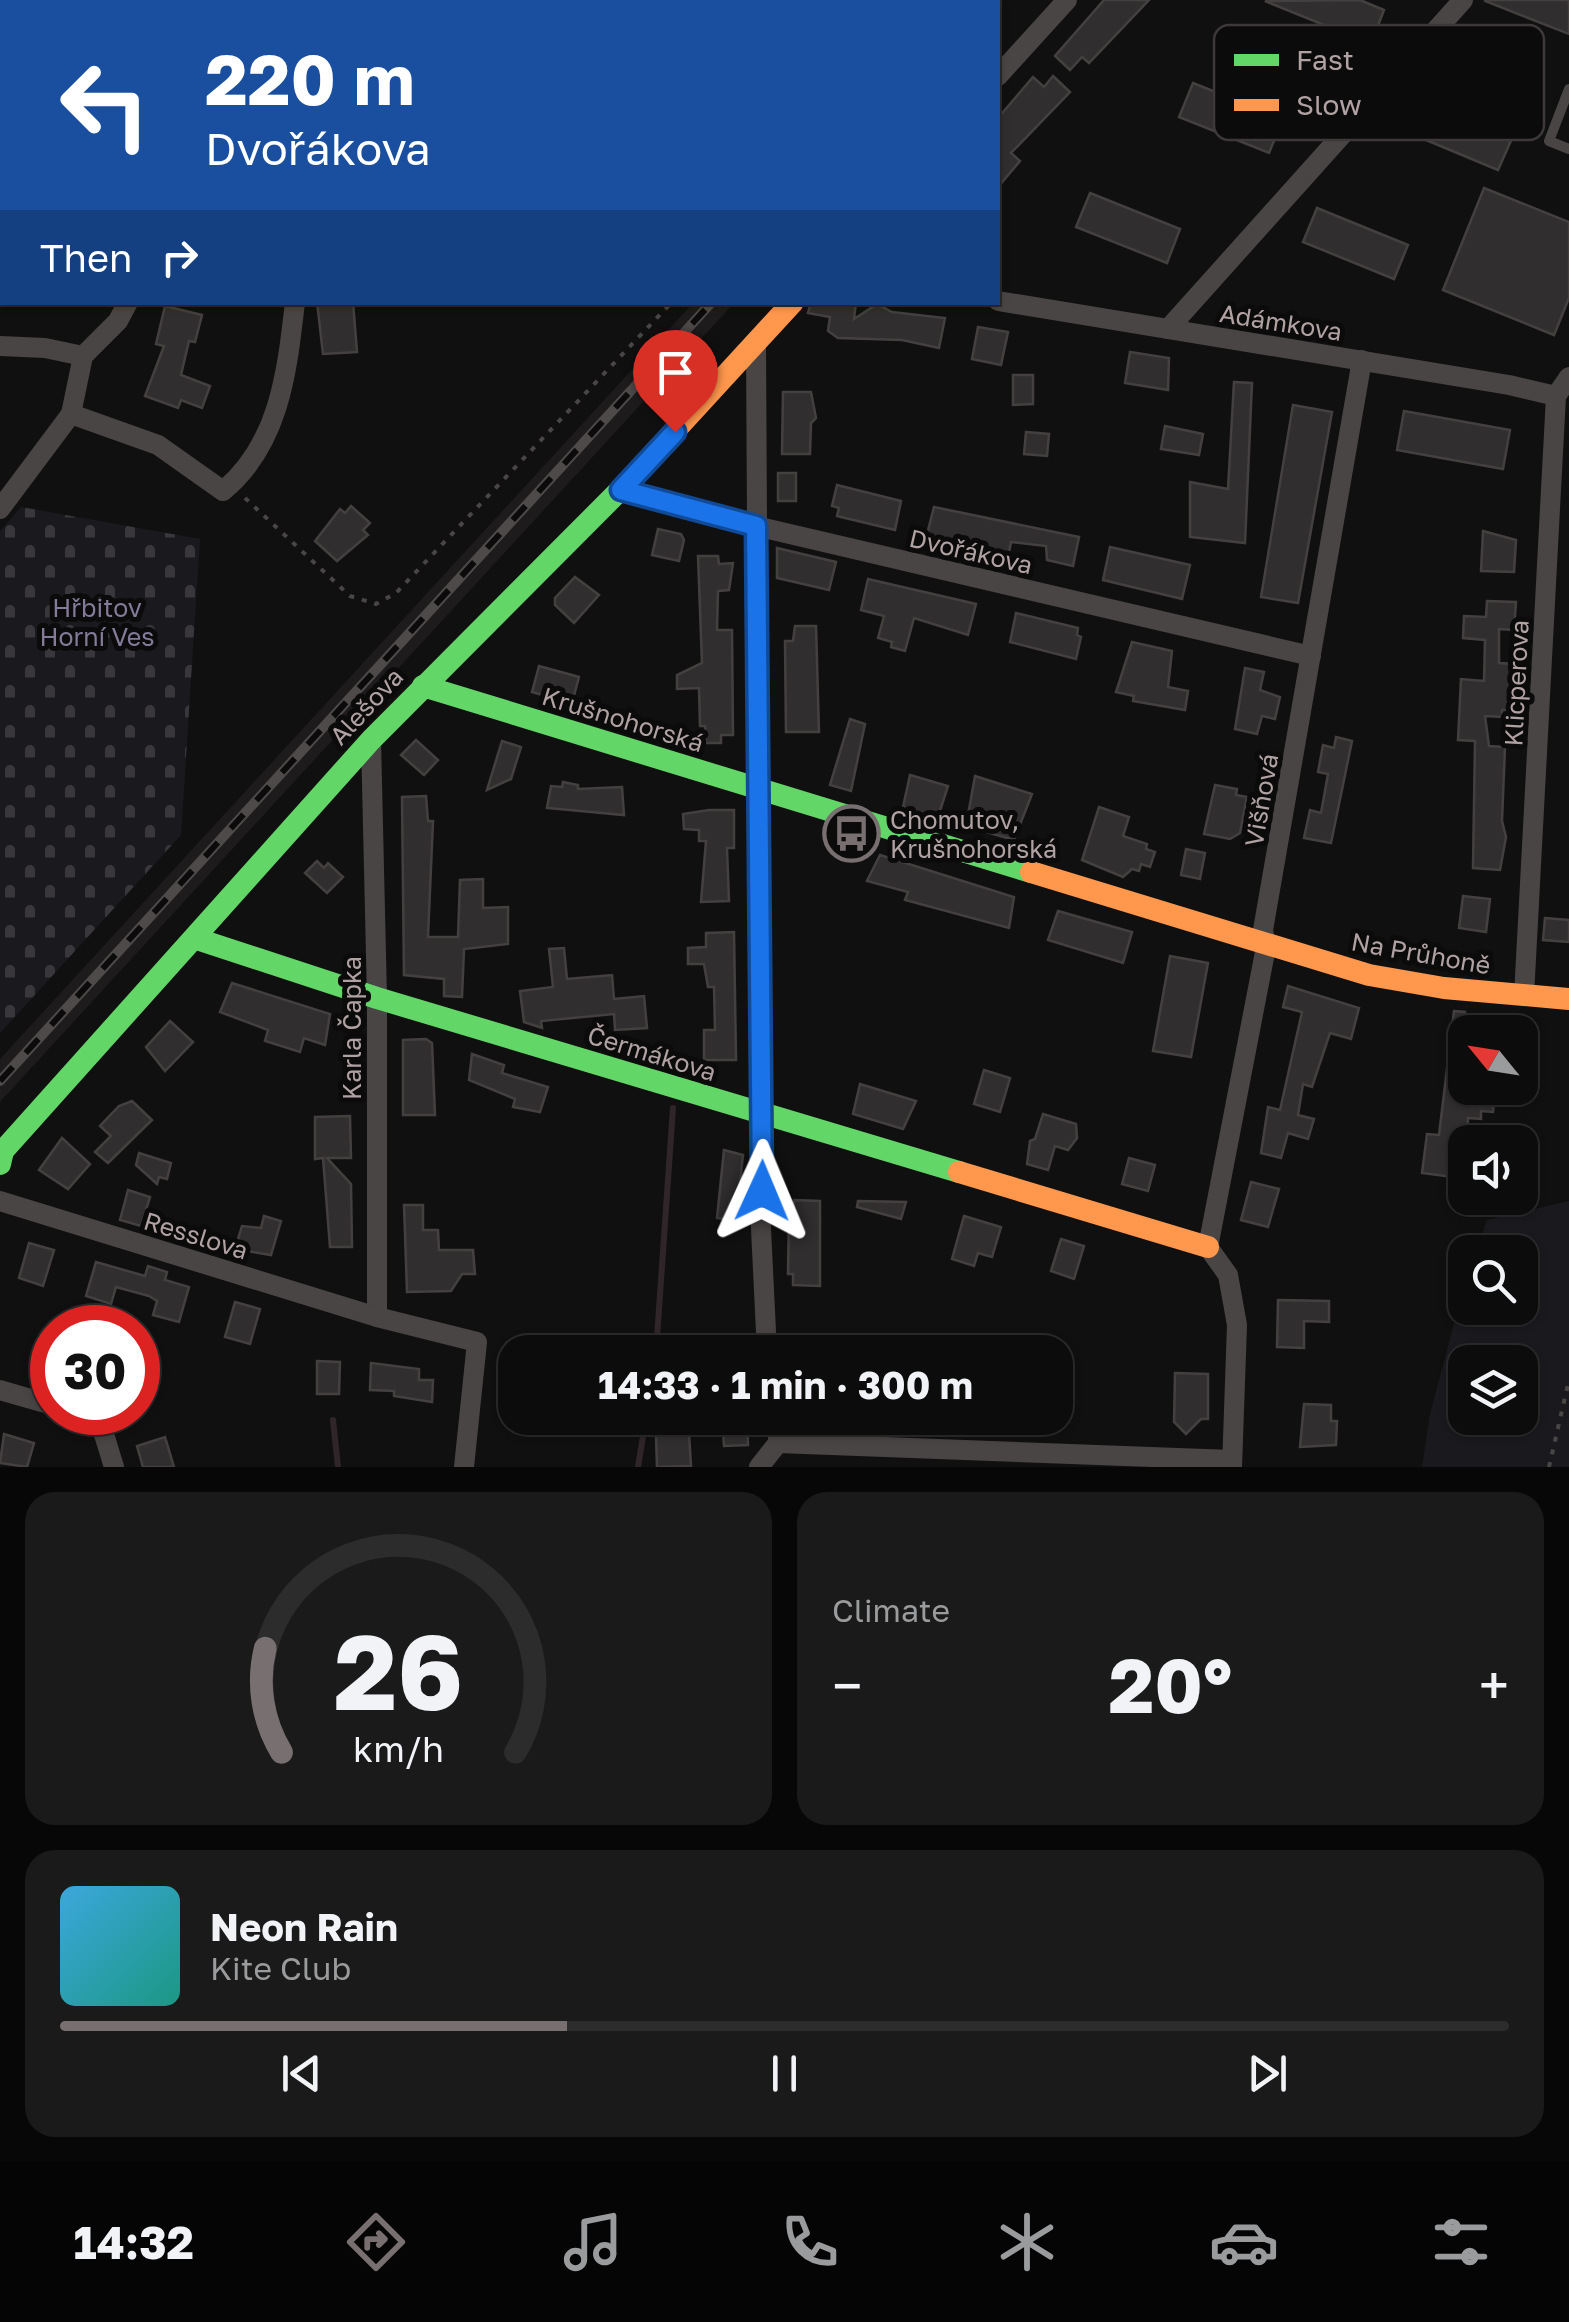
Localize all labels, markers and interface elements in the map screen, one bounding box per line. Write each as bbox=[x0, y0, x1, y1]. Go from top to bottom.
legend bbox=[1214, 25, 1544, 140]
text: 220 m bbox=[205, 36, 415, 120]
icon: left bbox=[40, 40, 170, 170]
text: Fast bbox=[1296, 43, 1354, 76]
text: Slow bbox=[1296, 88, 1362, 121]
text: Dvořákova bbox=[205, 121, 431, 175]
icon: right bbox=[152, 230, 207, 285]
text: Then bbox=[40, 235, 132, 280]
street label: Adámkova bbox=[1218, 297, 1344, 347]
pin bbox=[633, 330, 718, 433]
icon: arrive bbox=[648, 345, 703, 400]
street label: Dvořákova bbox=[906, 522, 1036, 580]
park label: Hřbitov Horní Ves bbox=[39, 592, 155, 652]
street label: Klicperova bbox=[1497, 619, 1535, 747]
street label: Alešova bbox=[323, 661, 409, 751]
street label: Krušnohorská bbox=[539, 680, 707, 758]
street label: Višňová bbox=[1238, 751, 1284, 849]
bus stop icon: Chomutov, Krušnohorská bbox=[821, 803, 881, 863]
place label: Chomutov, Krušnohorská bbox=[890, 804, 1057, 864]
street label: Na Průhoně bbox=[1349, 926, 1493, 980]
street label: Karla Čapka bbox=[336, 956, 367, 1100]
north arrow bbox=[1448, 1015, 1538, 1105]
map controls bbox=[1448, 1015, 1538, 1435]
street label: Čermákova bbox=[584, 1019, 720, 1087]
button: sound bbox=[1448, 1125, 1538, 1215]
position arrow bbox=[710, 1139, 814, 1243]
street label: Resslova bbox=[140, 1204, 252, 1266]
button: search bbox=[1448, 1235, 1538, 1325]
speed limit sign: 30 bbox=[30, 1305, 160, 1435]
button: layers bbox=[1448, 1345, 1538, 1435]
text: 14:33 · 1 min · 300 m bbox=[598, 1362, 973, 1407]
text: Climate bbox=[832, 1591, 950, 1629]
text: 26 bbox=[334, 1608, 463, 1733]
text: 20° bbox=[1109, 1639, 1232, 1730]
text: − bbox=[832, 1652, 862, 1718]
text: + bbox=[1479, 1652, 1509, 1718]
text: km/h bbox=[353, 1727, 444, 1770]
text: Neon Rain bbox=[210, 1904, 398, 1949]
text: Kite Club bbox=[210, 1949, 351, 1987]
icon: previous bbox=[274, 2046, 329, 2101]
icon: pause bbox=[757, 2046, 812, 2101]
icon: next bbox=[1240, 2046, 1295, 2101]
icon: directions bbox=[341, 2207, 411, 2277]
icon: music bbox=[558, 2207, 628, 2277]
icon: phone bbox=[775, 2207, 845, 2277]
icon: climate bbox=[992, 2207, 1062, 2277]
icon: car bbox=[1209, 2207, 1279, 2277]
icon: filters bbox=[1426, 2207, 1496, 2277]
text: 14:32 bbox=[73, 2215, 194, 2269]

